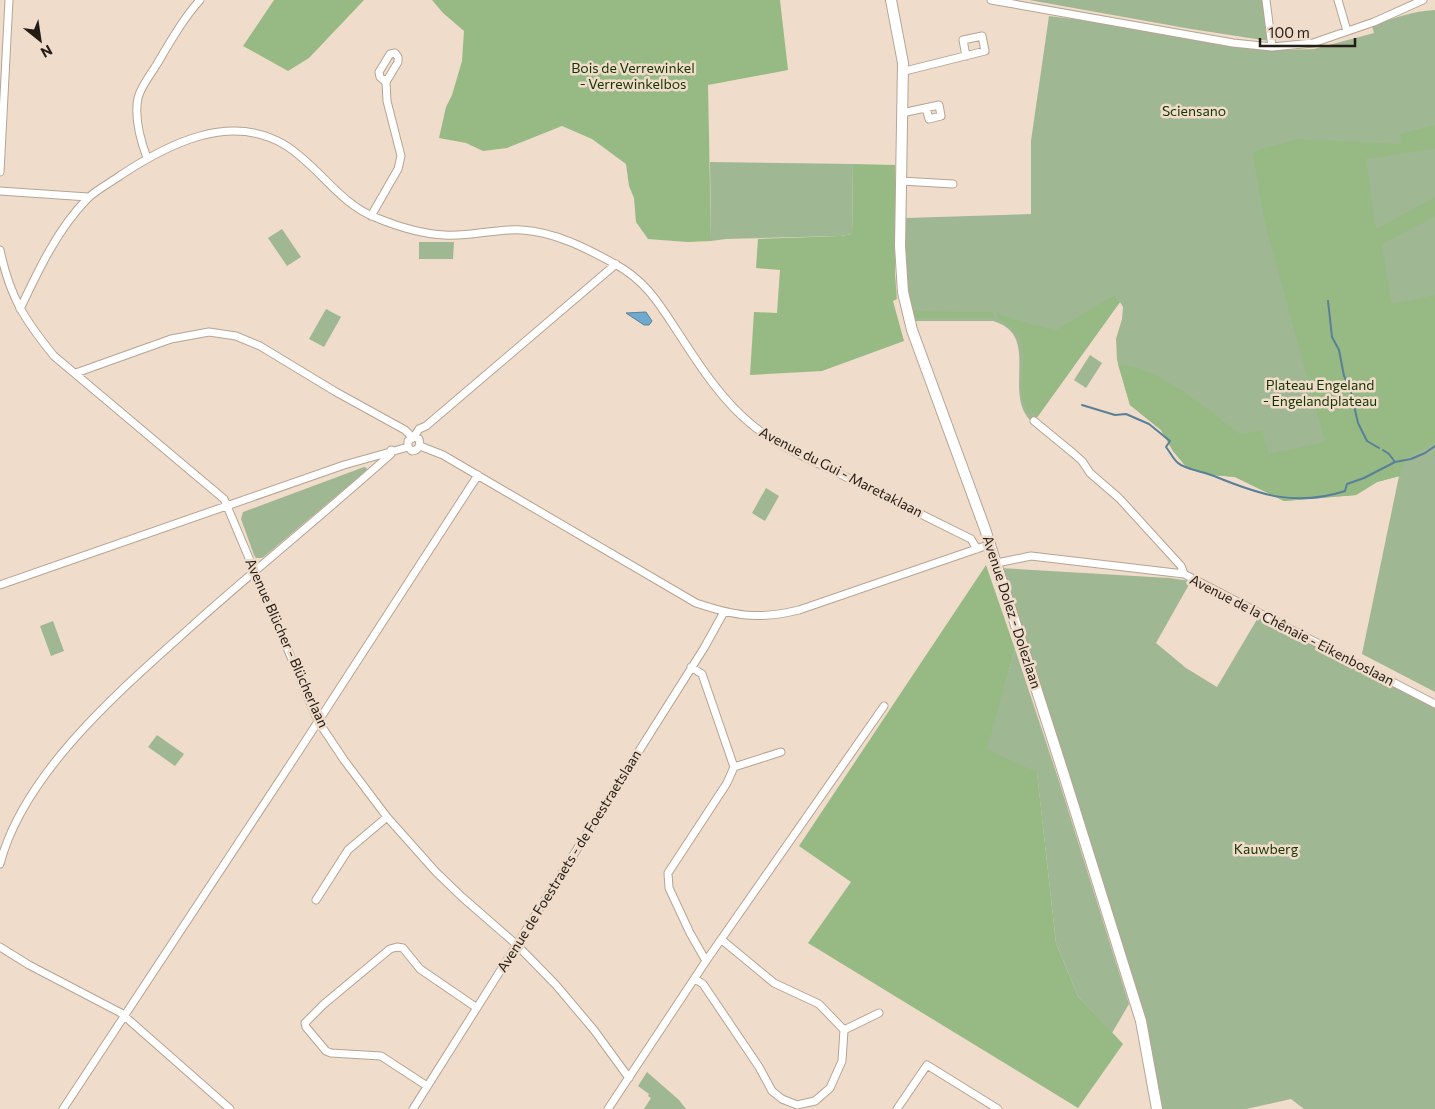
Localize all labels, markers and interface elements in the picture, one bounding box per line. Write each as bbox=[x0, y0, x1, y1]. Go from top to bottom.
north arrow bbox=[15, 15, 65, 65]
scale bar bbox=[1260, 15, 1355, 47]
text: 100 m bbox=[1268, 23, 1310, 41]
text: N bbox=[38, 42, 56, 62]
park label: Bois de Verrewinkel - Verrewinkelbos bbox=[571, 59, 695, 92]
park label: Sciensano bbox=[1162, 102, 1226, 119]
park label: Plateau Engeland - Engelandplateau bbox=[1263, 376, 1377, 409]
street label: Avenue du Gui - Maretaklaan bbox=[757, 423, 926, 520]
street label: Avenue Dolez - Dolezlaan bbox=[980, 533, 1045, 691]
street label: Avenue Blücher - Blücherlaan bbox=[242, 556, 333, 730]
street label: Avenue de la Chênaie - Eikenboslaan bbox=[1187, 570, 1397, 689]
street label: Avenue de Foestraets - de Foestraetslaan bbox=[493, 747, 644, 975]
park label: Kauwberg bbox=[1234, 840, 1299, 857]

